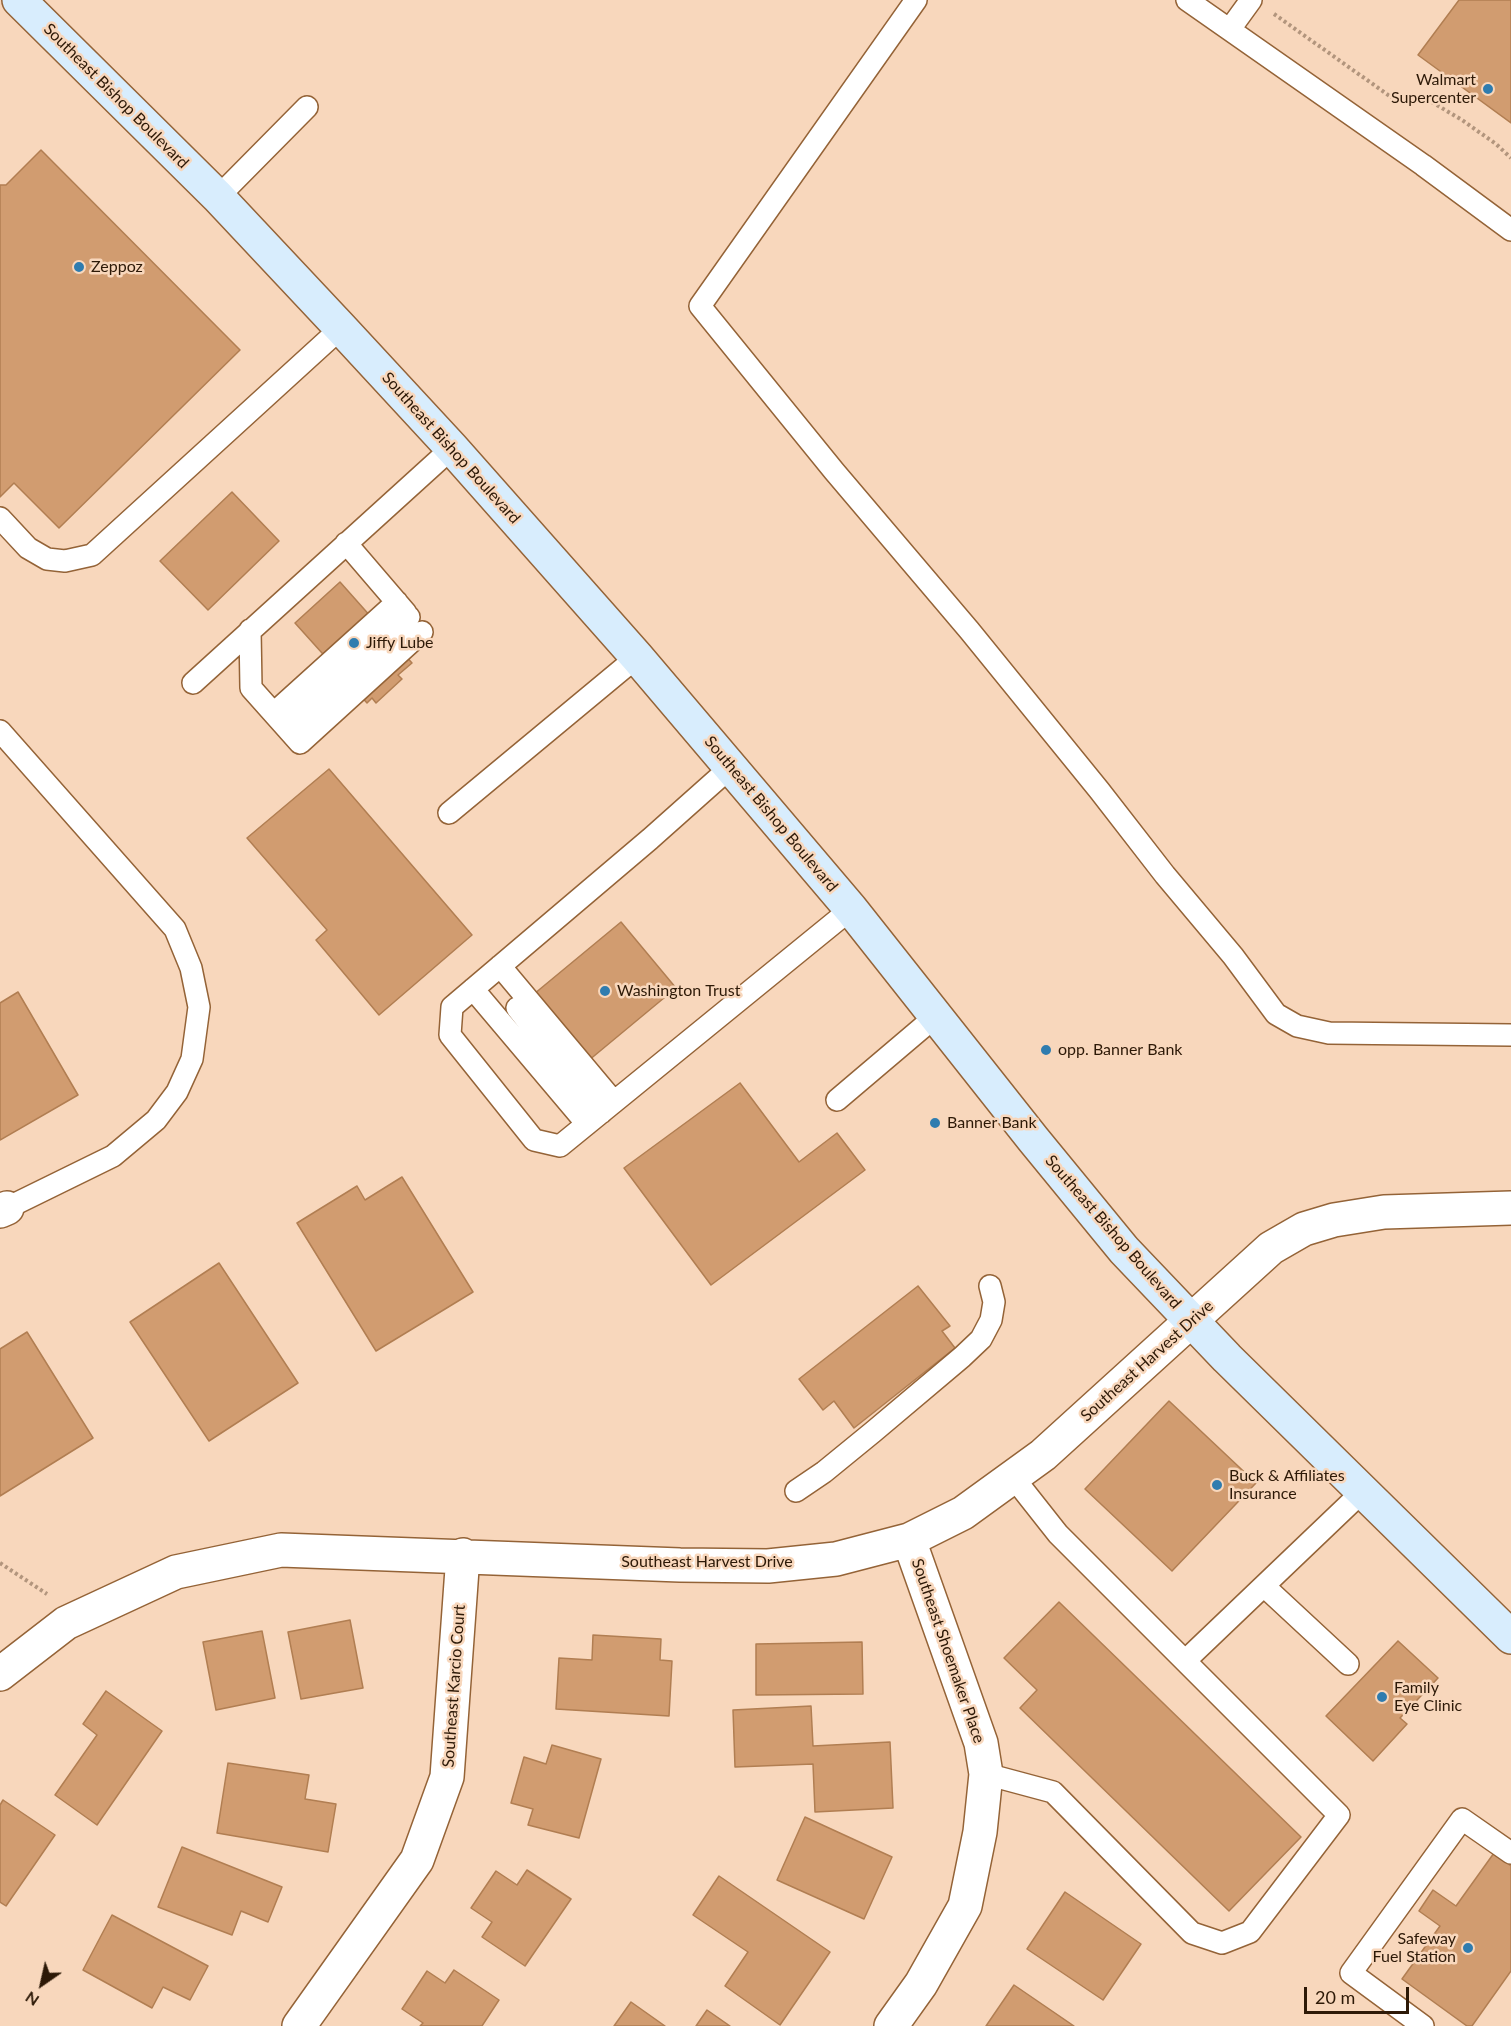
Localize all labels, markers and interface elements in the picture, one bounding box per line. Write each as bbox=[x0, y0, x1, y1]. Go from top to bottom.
street label: Southeast Bishop Boulevard bbox=[39, 19, 193, 173]
place label: Walmart Supercenter bbox=[1391, 70, 1476, 108]
marker: Walmart Supercenter bbox=[1481, 82, 1495, 96]
place label: Zeppoz bbox=[91, 257, 143, 277]
marker: Zeppoz bbox=[72, 260, 86, 274]
street label: Southeast Bishop Boulevard bbox=[378, 368, 524, 528]
place label: Jiffy Lube bbox=[366, 633, 434, 653]
marker: Jiffy Lube bbox=[347, 636, 361, 650]
street label: Southeast Bishop Boulevard bbox=[700, 732, 842, 896]
place label: Washington Trust bbox=[617, 981, 740, 1001]
marker: Washington Trust bbox=[598, 984, 612, 998]
place label: opp. Banner Bank bbox=[1058, 1040, 1182, 1060]
marker: opp. Banner Bank bbox=[1039, 1043, 1053, 1057]
place label: Banner Bank bbox=[947, 1113, 1037, 1133]
marker: Banner Bank bbox=[928, 1116, 942, 1130]
street label: Southeast Bishop Boulevard bbox=[1041, 1151, 1185, 1313]
street label: Southeast Harvest Drive bbox=[1077, 1296, 1217, 1426]
place label: Buck & Affiliates Insurance bbox=[1229, 1466, 1345, 1504]
marker: Buck & Affiliates Insurance bbox=[1210, 1478, 1224, 1492]
street label: Southeast Harvest Drive bbox=[621, 1552, 793, 1572]
street label: Southeast Shoemaker Place bbox=[907, 1556, 989, 1746]
street label: Southeast Karcio Court bbox=[439, 1604, 469, 1768]
place label: Family Eye Clinic bbox=[1394, 1678, 1462, 1716]
marker: Family Eye Clinic bbox=[1375, 1690, 1389, 1704]
place label: Safeway Fuel Station bbox=[1373, 1929, 1456, 1967]
marker: Safeway Fuel Station bbox=[1461, 1941, 1475, 1955]
north arrow bbox=[12, 1954, 72, 2014]
scale bar bbox=[1307, 1975, 1412, 2013]
text: 20 m bbox=[1315, 1986, 1355, 2008]
text: N bbox=[21, 1988, 42, 2011]

